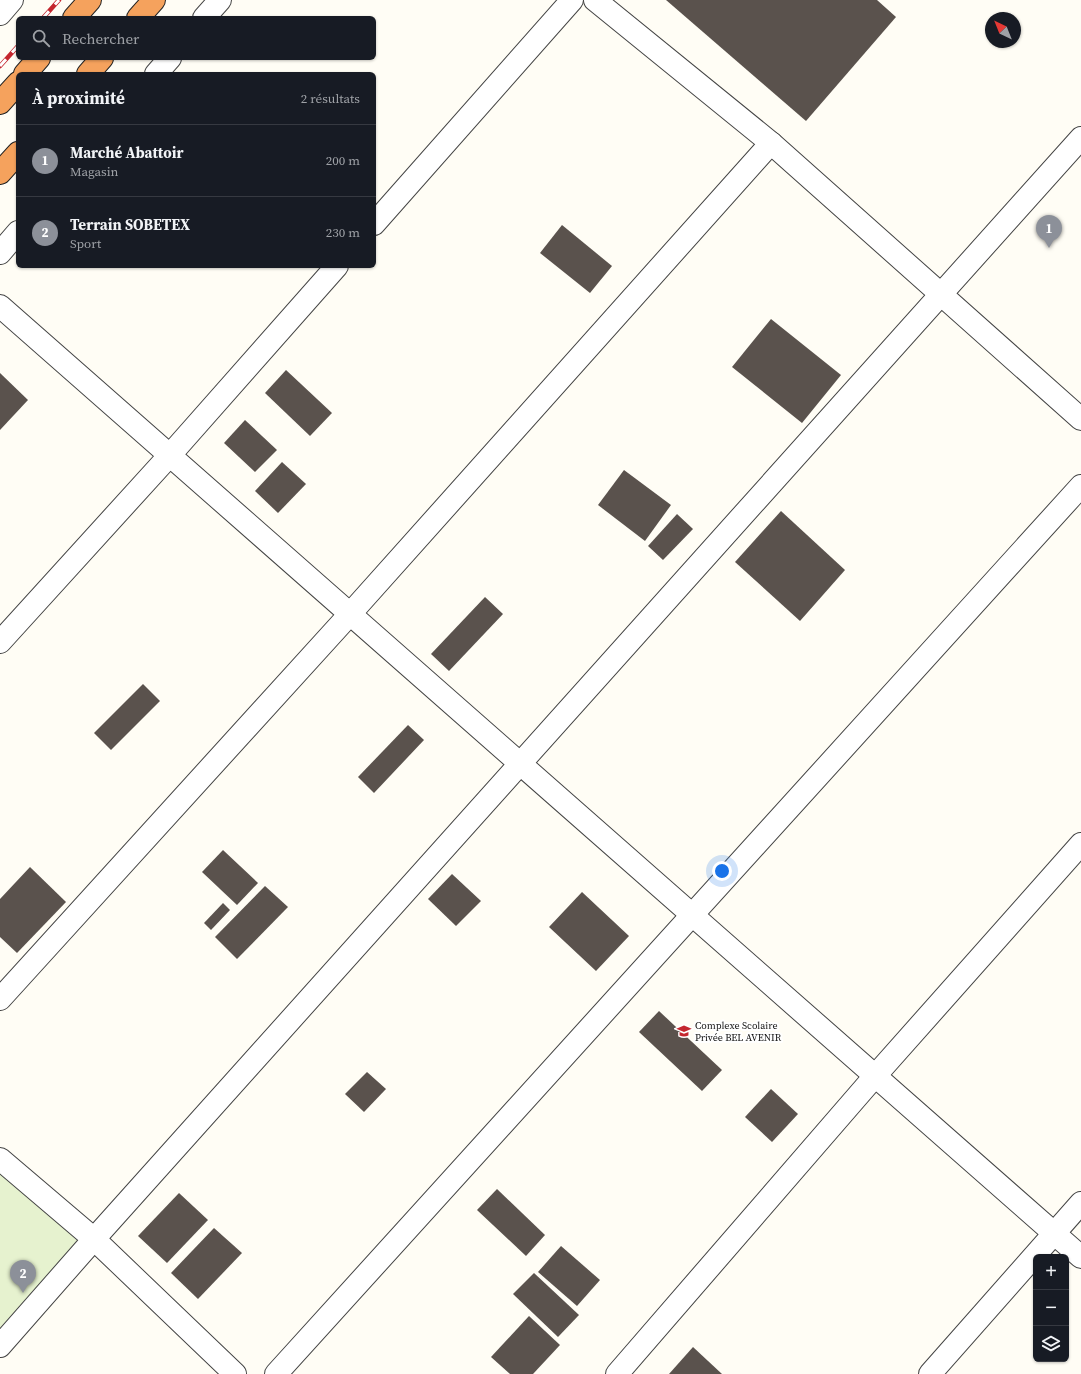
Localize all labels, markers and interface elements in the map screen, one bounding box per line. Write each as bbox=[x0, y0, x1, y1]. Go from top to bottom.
north arrow bbox=[985, 12, 1021, 48]
search box bbox=[16, 16, 376, 60]
icon: search bbox=[30, 27, 52, 49]
text: Rechercher bbox=[62, 28, 139, 49]
text: À proximité bbox=[32, 86, 125, 110]
text: 2 résultats bbox=[301, 90, 360, 107]
text: Marché Abattoir bbox=[70, 142, 183, 163]
text: 1 bbox=[41, 152, 49, 169]
text: 200 m bbox=[326, 152, 360, 169]
text: Magasin bbox=[70, 163, 118, 180]
text: Terrain SOBETEX bbox=[70, 214, 190, 235]
pin: 1 bbox=[1036, 215, 1062, 248]
text: 2 bbox=[41, 224, 49, 241]
text: 230 m bbox=[326, 224, 360, 241]
text: Sport bbox=[70, 235, 101, 252]
your location bbox=[712, 861, 732, 881]
place label: Complexe Scolaire Privée BEL AVENIR bbox=[695, 1019, 782, 1044]
school or university icon: Complexe Scolaire Privée BEL AVENIR bbox=[676, 1023, 692, 1039]
map controls bbox=[1033, 1254, 1069, 1362]
button: + bbox=[1033, 1254, 1069, 1290]
pin: 2 bbox=[10, 1260, 36, 1293]
button: − bbox=[1033, 1290, 1069, 1326]
button: layers bbox=[1033, 1326, 1069, 1362]

